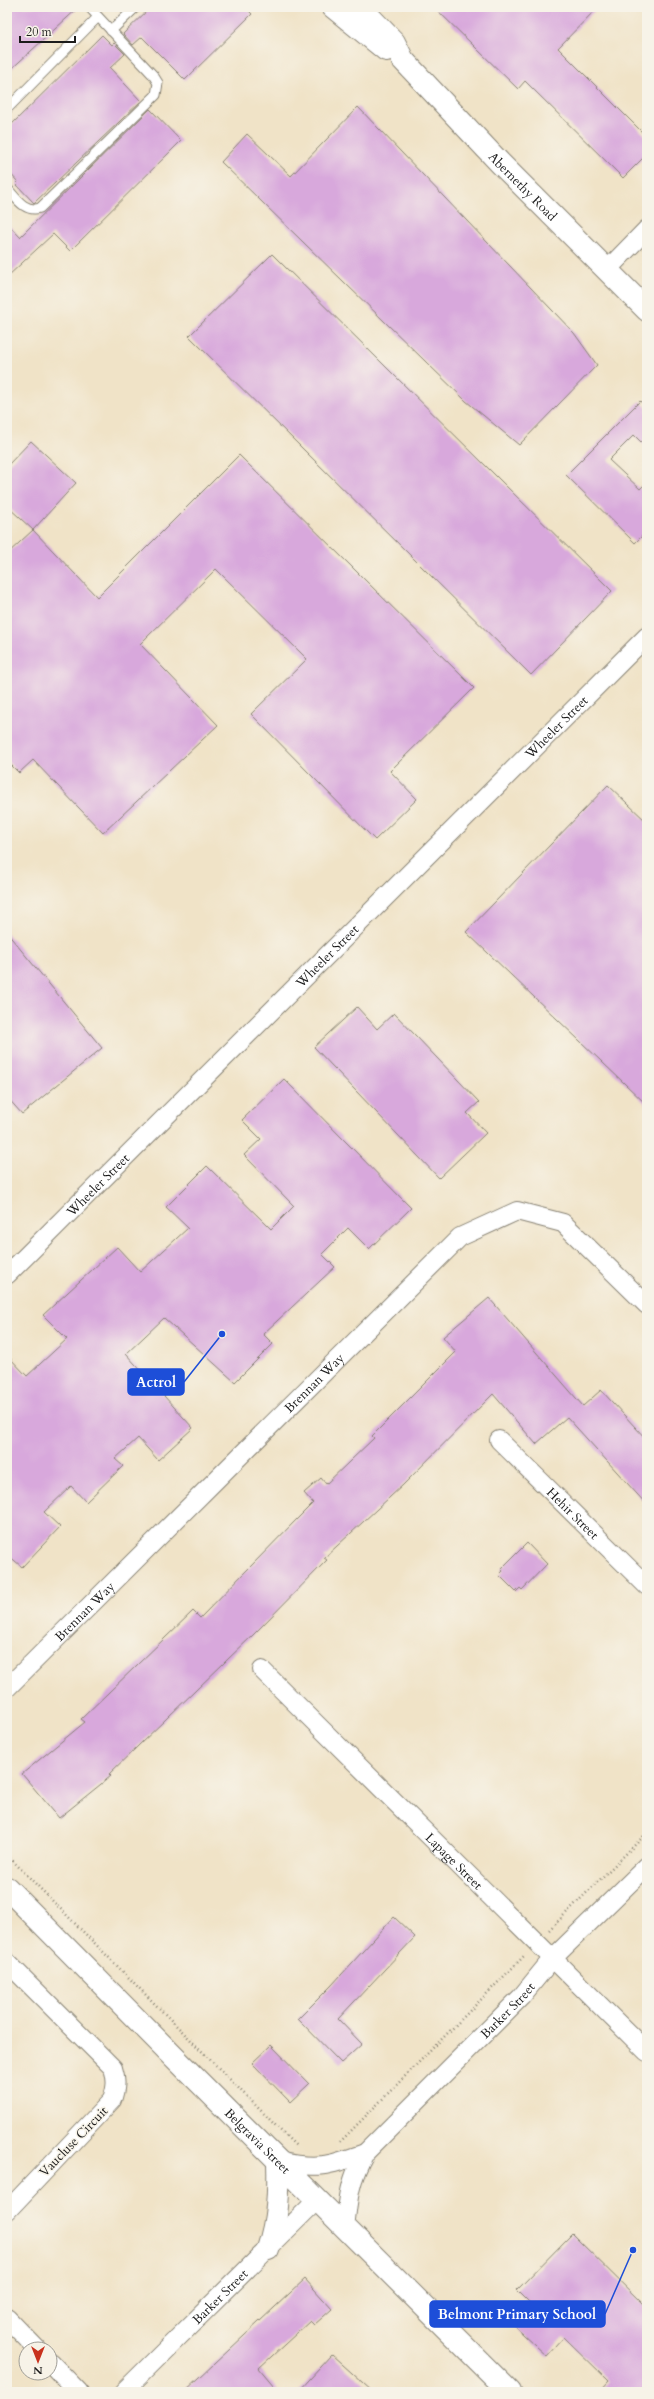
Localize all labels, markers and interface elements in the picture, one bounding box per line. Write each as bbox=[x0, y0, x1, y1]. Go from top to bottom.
scale bar bbox=[20, 18, 75, 44]
text: 20 m bbox=[26, 24, 53, 40]
street label: Abernethy Road bbox=[484, 148, 561, 225]
street label: Wheeler Street bbox=[521, 692, 592, 763]
street label: Wheeler Street bbox=[291, 921, 363, 992]
street label: Wheeler Street bbox=[62, 1150, 134, 1221]
street label: Brennan Way bbox=[281, 1349, 349, 1417]
callout: Actrol bbox=[128, 1369, 184, 1395]
text: Actrol bbox=[136, 1373, 176, 1392]
street label: Hehir Street bbox=[542, 1484, 603, 1544]
street label: Brennan Way bbox=[51, 1578, 119, 1646]
street label: Lapage Street bbox=[421, 1829, 486, 1894]
street label: Barker Street bbox=[477, 1979, 539, 2043]
street label: Vaucluse Circuit bbox=[35, 2102, 112, 2181]
street label: Belgravia Street bbox=[220, 2104, 294, 2178]
street label: Barker Street bbox=[189, 2265, 252, 2329]
callout: Belmont Primary School bbox=[430, 2301, 605, 2327]
text: Belmont Primary School bbox=[438, 2305, 596, 2324]
north arrow bbox=[18, 2341, 58, 2381]
text: N bbox=[33, 2363, 43, 2378]

